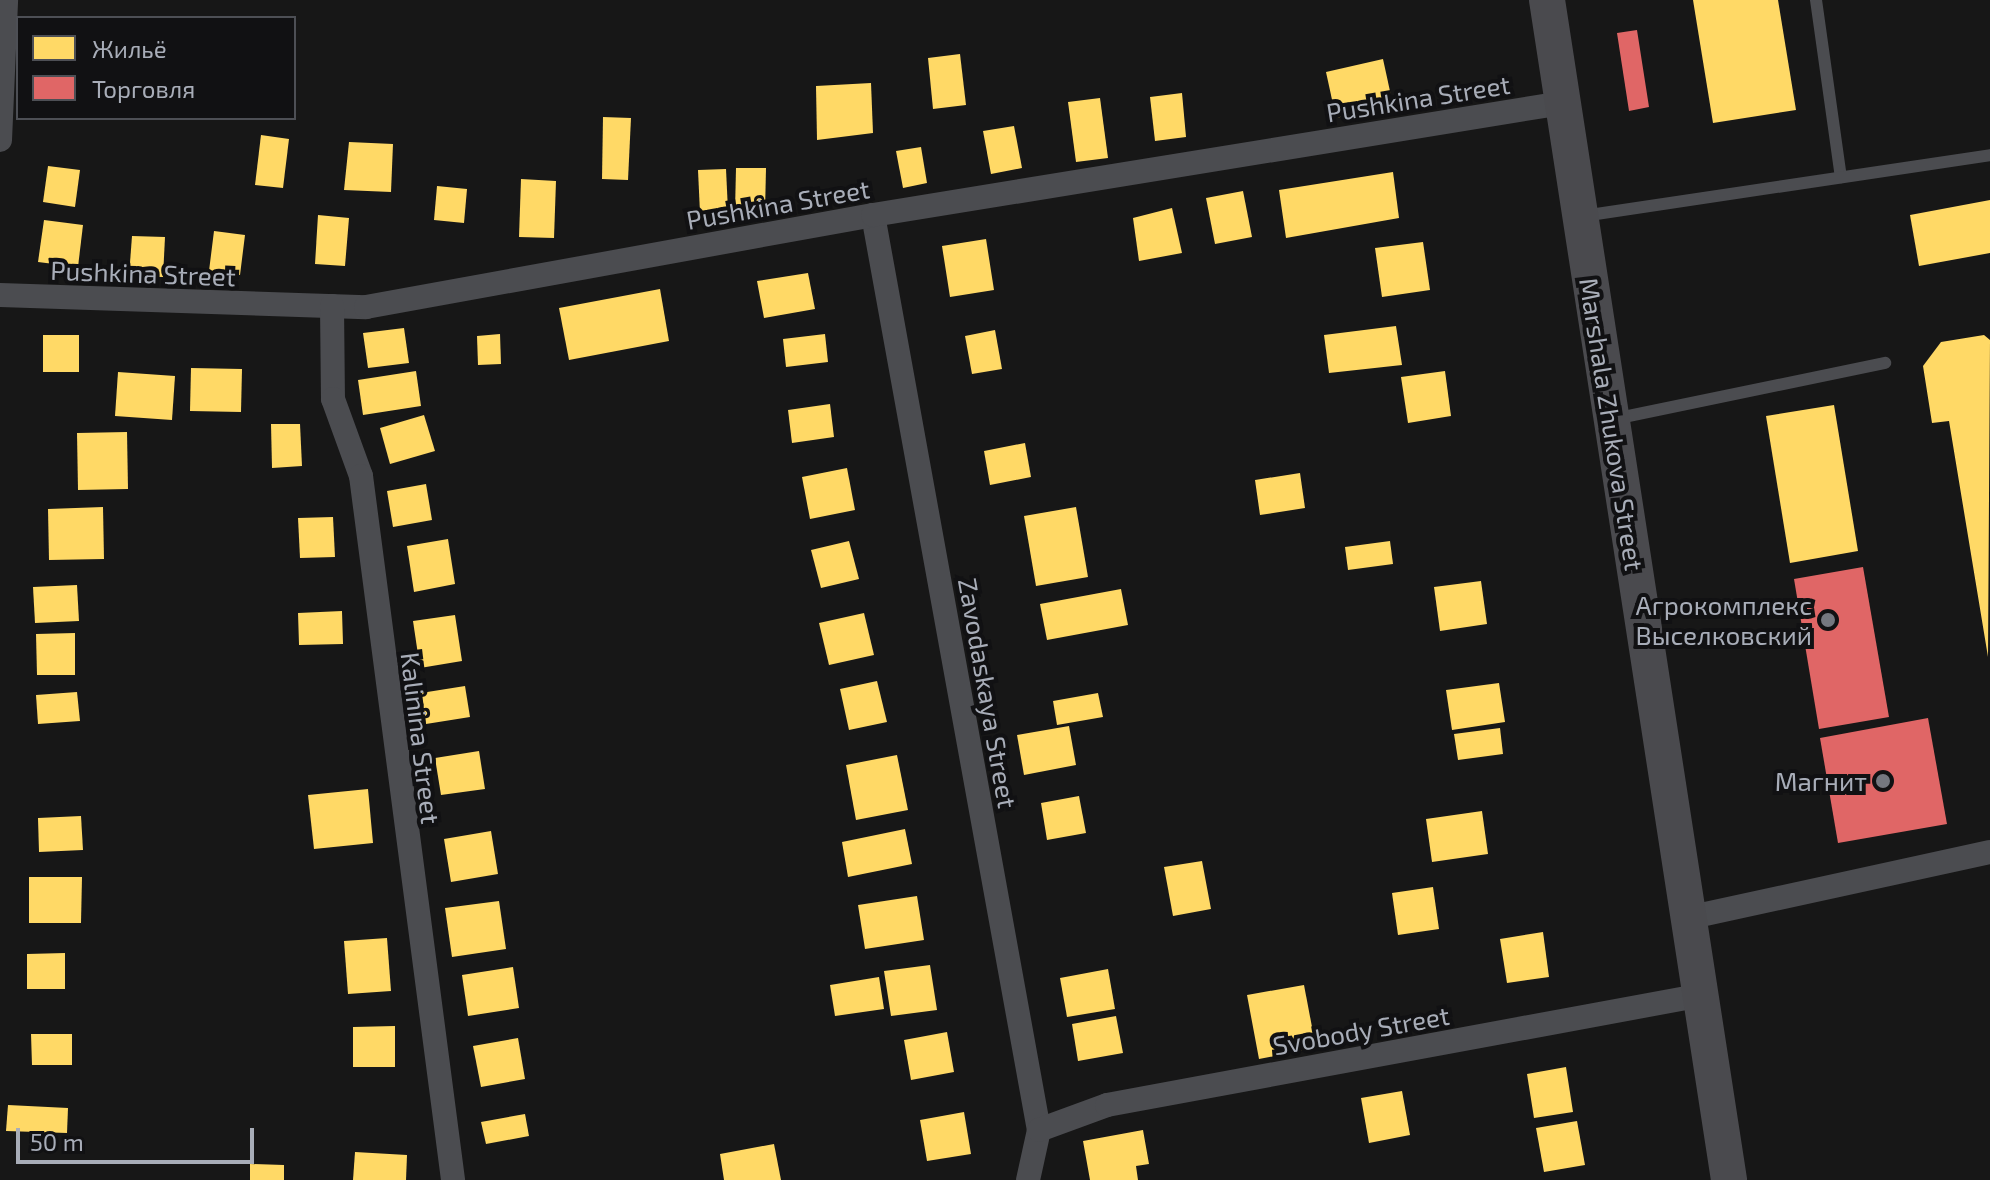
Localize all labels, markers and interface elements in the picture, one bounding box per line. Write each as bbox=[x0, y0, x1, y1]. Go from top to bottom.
legend bbox=[16, 16, 296, 120]
text: Жильё bbox=[92, 34, 167, 63]
street label: Pushkina Street bbox=[1324, 68, 1512, 128]
text: Торговля bbox=[92, 74, 195, 103]
street label: Pushkina Street bbox=[684, 173, 872, 235]
street label: Pushkina Street bbox=[50, 254, 236, 292]
street label: Marshala Zhukova Street bbox=[1573, 275, 1651, 573]
street label: Zavodaskaya Street bbox=[952, 575, 1024, 811]
place label: Агрокомплекс Выселковский bbox=[1635, 589, 1812, 650]
marker: Агрокомплекс Выселковский bbox=[1819, 611, 1837, 629]
street label: Kalinina Street bbox=[395, 650, 447, 826]
place label: Магнит bbox=[1775, 765, 1867, 797]
marker: Магнит bbox=[1874, 772, 1892, 790]
street label: Svobody Street bbox=[1270, 999, 1452, 1061]
scale bar bbox=[20, 1112, 258, 1162]
text: 50 m bbox=[30, 1127, 84, 1156]

